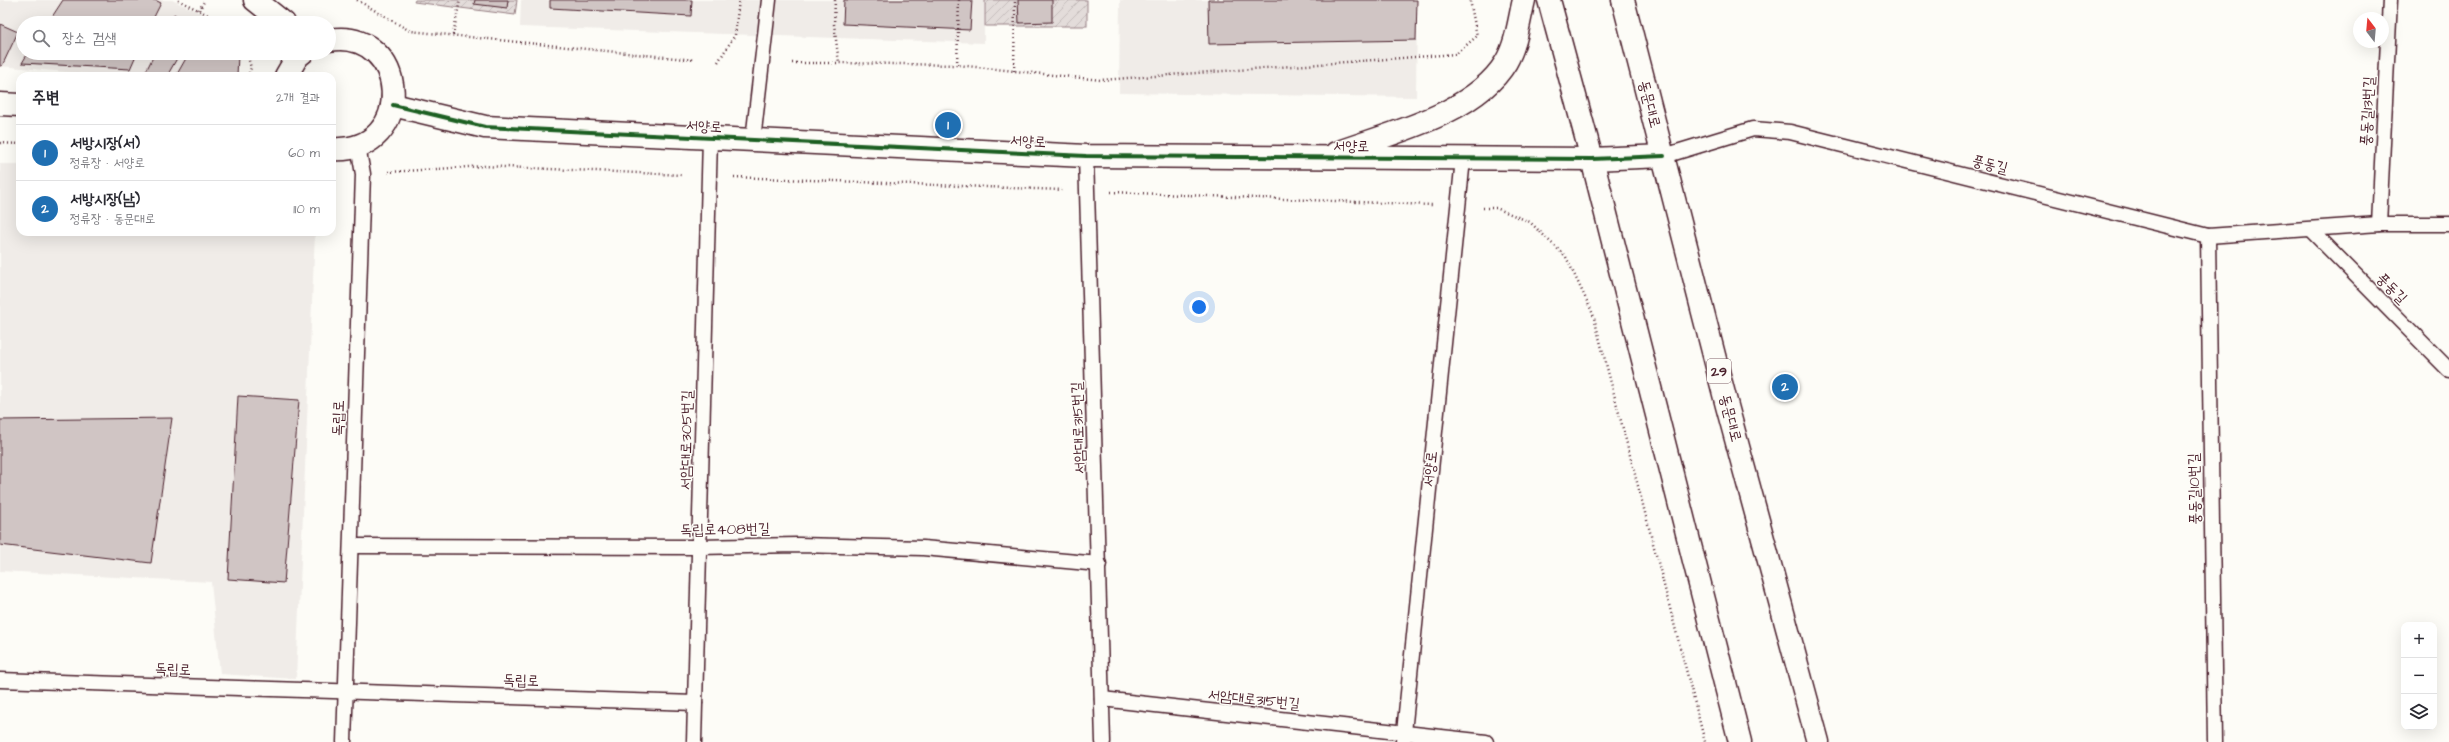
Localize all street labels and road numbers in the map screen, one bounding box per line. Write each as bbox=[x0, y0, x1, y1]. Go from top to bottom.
street label: 풍동길13번길 bbox=[2355, 76, 2380, 146]
street label: 동문대로 bbox=[1633, 78, 1666, 130]
street label: 서양로 bbox=[685, 115, 723, 138]
street label: 서양로 bbox=[1009, 130, 1047, 153]
street label: 서양로 bbox=[1333, 136, 1369, 157]
street label: 풍동길 bbox=[1970, 150, 2010, 179]
street label: 풍동길 bbox=[2371, 268, 2412, 309]
road number: 29 bbox=[1707, 359, 1731, 383]
street label: 서암대로315번길 bbox=[1066, 381, 1091, 475]
street label: 서암대로305번길 bbox=[675, 390, 698, 490]
street label: 동문대로 bbox=[1714, 392, 1747, 444]
street label: 독립로 bbox=[327, 400, 350, 436]
street label: 서양로 bbox=[1418, 450, 1443, 488]
street label: 풍동길10번길 bbox=[2183, 453, 2206, 525]
street label: 독립로408번길 bbox=[680, 518, 770, 541]
street label: 독립로 bbox=[155, 658, 191, 681]
street label: 독립로 bbox=[503, 669, 539, 692]
street label: 서암대로315번길 bbox=[1207, 684, 1301, 715]

